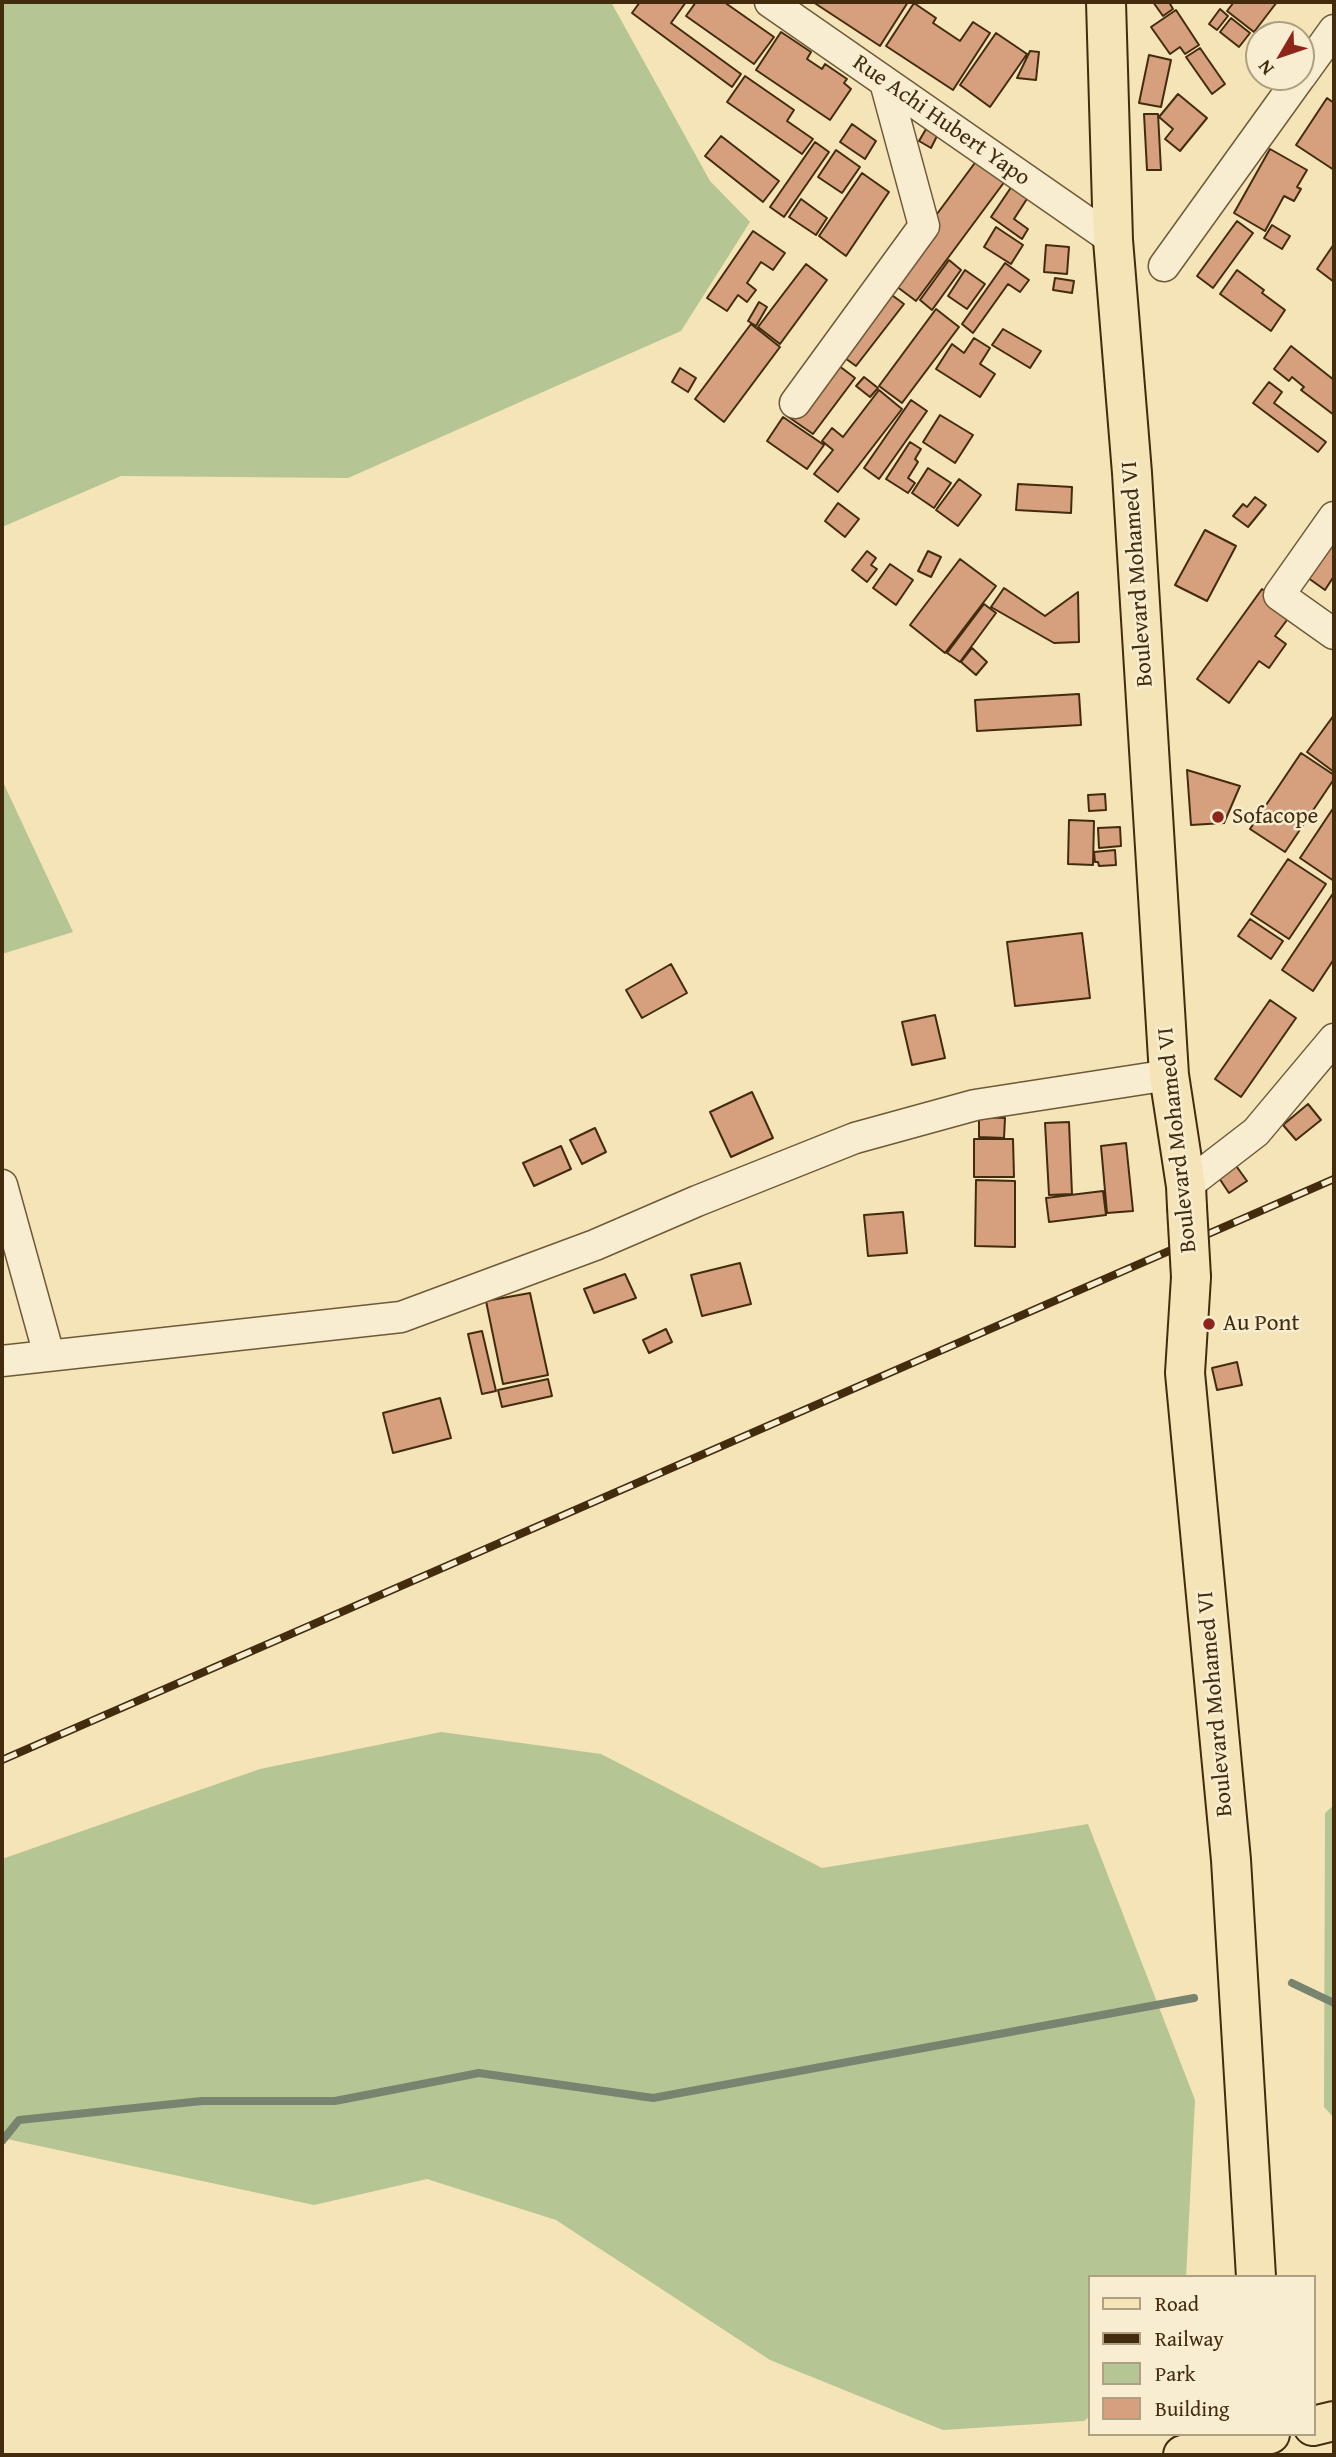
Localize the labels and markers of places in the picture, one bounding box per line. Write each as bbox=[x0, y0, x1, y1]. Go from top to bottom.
place label: Sofacope bbox=[1232, 803, 1318, 831]
marker: Sofacope bbox=[1210, 809, 1226, 825]
place label: Au Pont bbox=[1223, 1310, 1300, 1338]
marker: Au Pont bbox=[1201, 1316, 1217, 1332]

